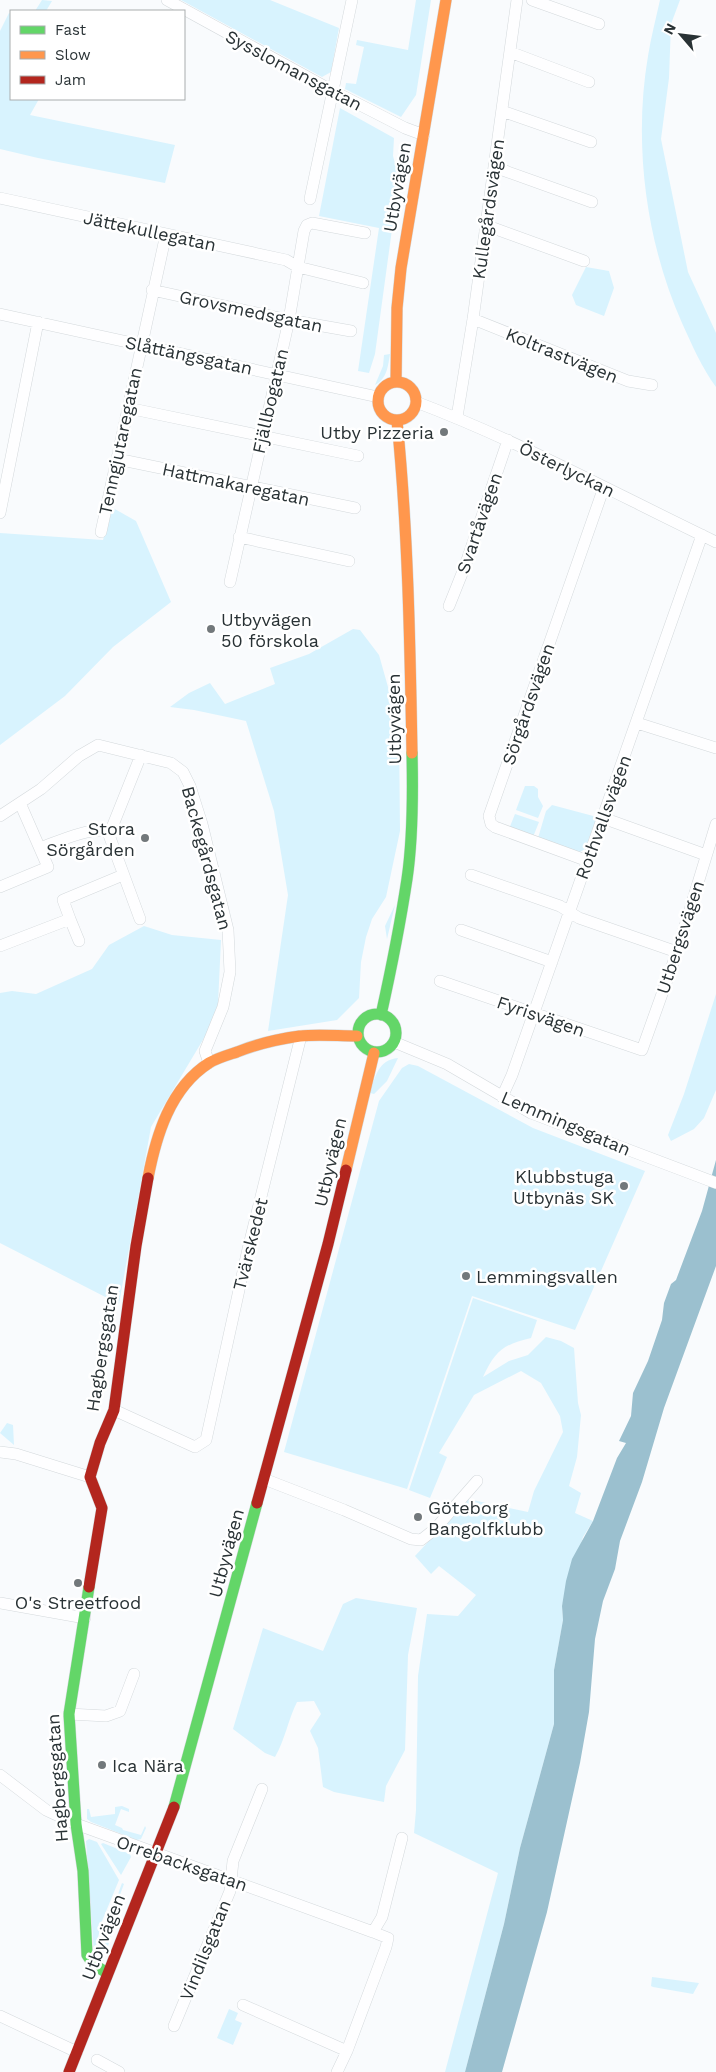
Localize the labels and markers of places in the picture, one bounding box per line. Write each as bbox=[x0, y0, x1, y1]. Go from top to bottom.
place label: Utby Pizzeria bbox=[320, 422, 434, 443]
marker: Utby Pizzeria bbox=[438, 426, 450, 438]
place label: Utbyvägen 50 förskola bbox=[221, 609, 319, 651]
marker: Utbyvägen 50 förskola bbox=[205, 623, 217, 635]
place label: Stora Sörgården bbox=[46, 818, 135, 860]
marker: Stora Sörgården bbox=[139, 832, 151, 844]
place label: Klubbstuga Utbynäs SK bbox=[513, 1166, 614, 1208]
marker: Klubbstuga Utbynäs SK bbox=[618, 1180, 630, 1192]
place label: Lemmingsvallen bbox=[476, 1266, 618, 1287]
marker: Lemmingsvallen bbox=[460, 1270, 472, 1282]
place label: Göteborg Bangolfklubb bbox=[428, 1497, 543, 1539]
marker: Göteborg Bangolfklubb bbox=[412, 1511, 424, 1523]
marker: O's Streetfood bbox=[72, 1577, 84, 1589]
place label: O's Streetfood bbox=[15, 1592, 141, 1613]
place label: Ica Nära bbox=[112, 1755, 184, 1776]
marker: Ica Nära bbox=[96, 1759, 108, 1771]

